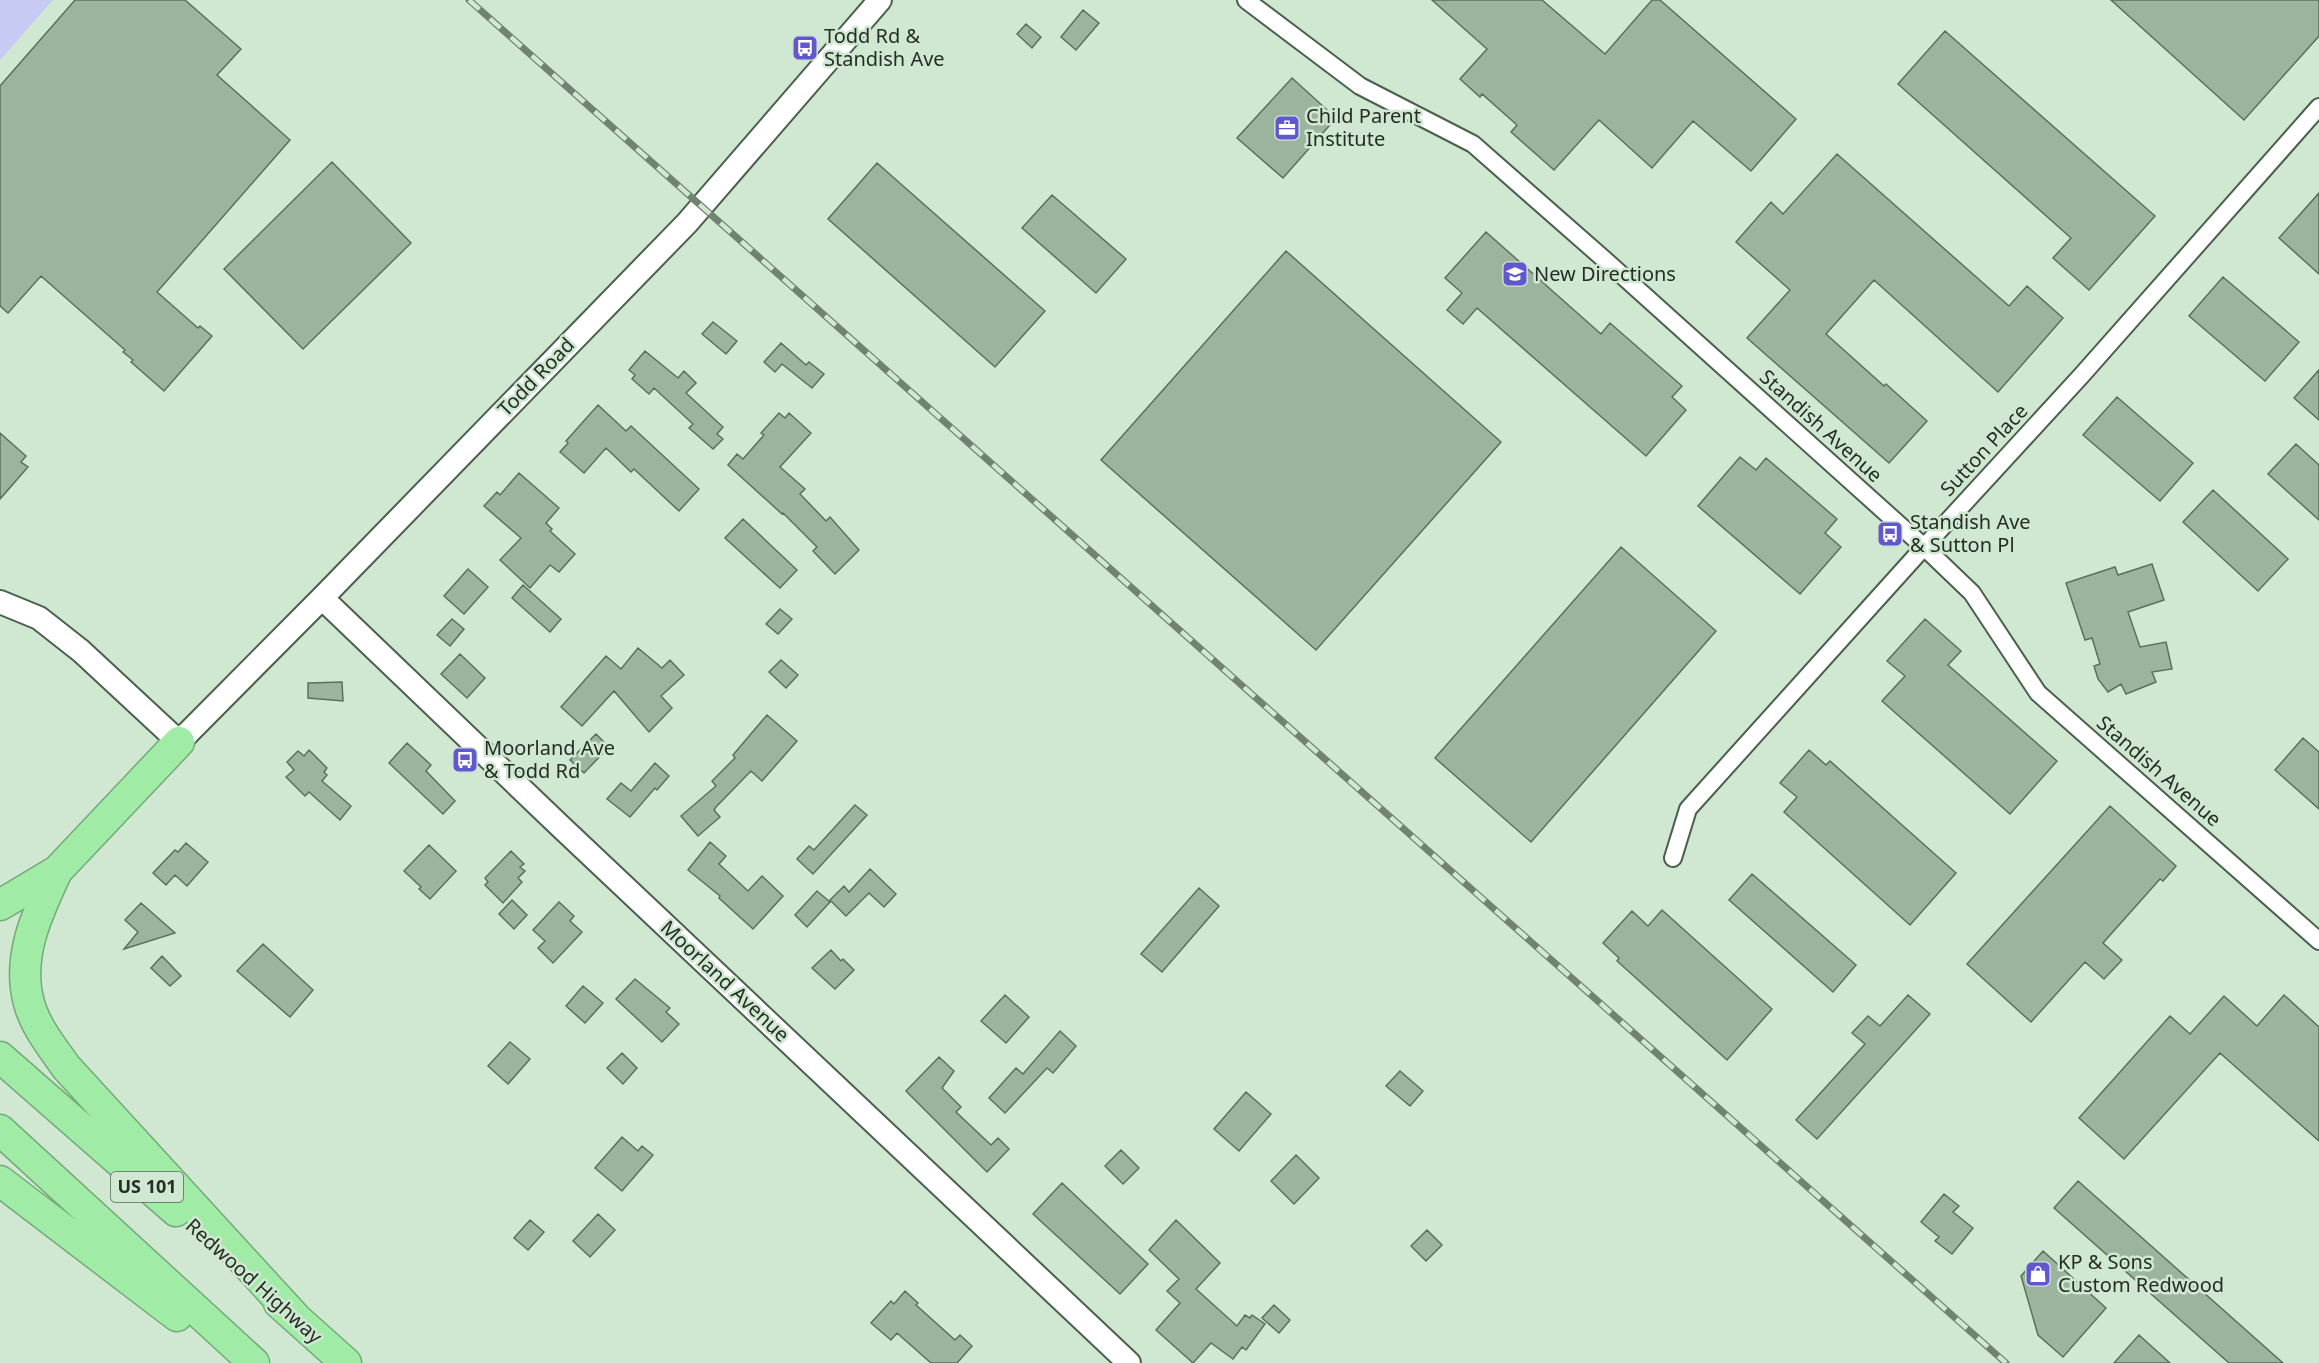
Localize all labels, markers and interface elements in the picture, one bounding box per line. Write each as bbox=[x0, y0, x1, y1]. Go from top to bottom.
place label: Todd Rd & Standish Ave bbox=[824, 22, 945, 72]
bus stop icon: Todd Rd & Standish Ave bbox=[790, 33, 820, 63]
place label: Child Parent Institute bbox=[1306, 102, 1421, 152]
office icon: Child Parent Institute bbox=[1272, 113, 1302, 143]
school or university icon: New Directions bbox=[1500, 259, 1530, 289]
place label: New Directions bbox=[1534, 260, 1676, 287]
street label: Todd Road bbox=[491, 331, 580, 422]
street label: Standish Avenue bbox=[1754, 363, 1889, 488]
street label: Sutton Place bbox=[1934, 398, 2033, 502]
place label: Standish Ave & Sutton Pl bbox=[1910, 508, 2031, 558]
bus stop icon: Standish Ave & Sutton Pl bbox=[1875, 519, 1905, 549]
street label: Standish Avenue bbox=[2091, 709, 2227, 832]
place label: Moorland Ave & Todd Rd bbox=[484, 734, 615, 784]
bus stop icon: Moorland Ave & Todd Rd bbox=[450, 745, 480, 775]
street label: Moorland Avenue bbox=[655, 914, 796, 1047]
road number: US 101 bbox=[111, 1172, 183, 1202]
street label: Redwood Highway bbox=[180, 1212, 329, 1350]
place label: KP & Sons Custom Redwood bbox=[2058, 1248, 2224, 1298]
shop icon: KP & Sons Custom Redwood bbox=[2023, 1259, 2053, 1289]

